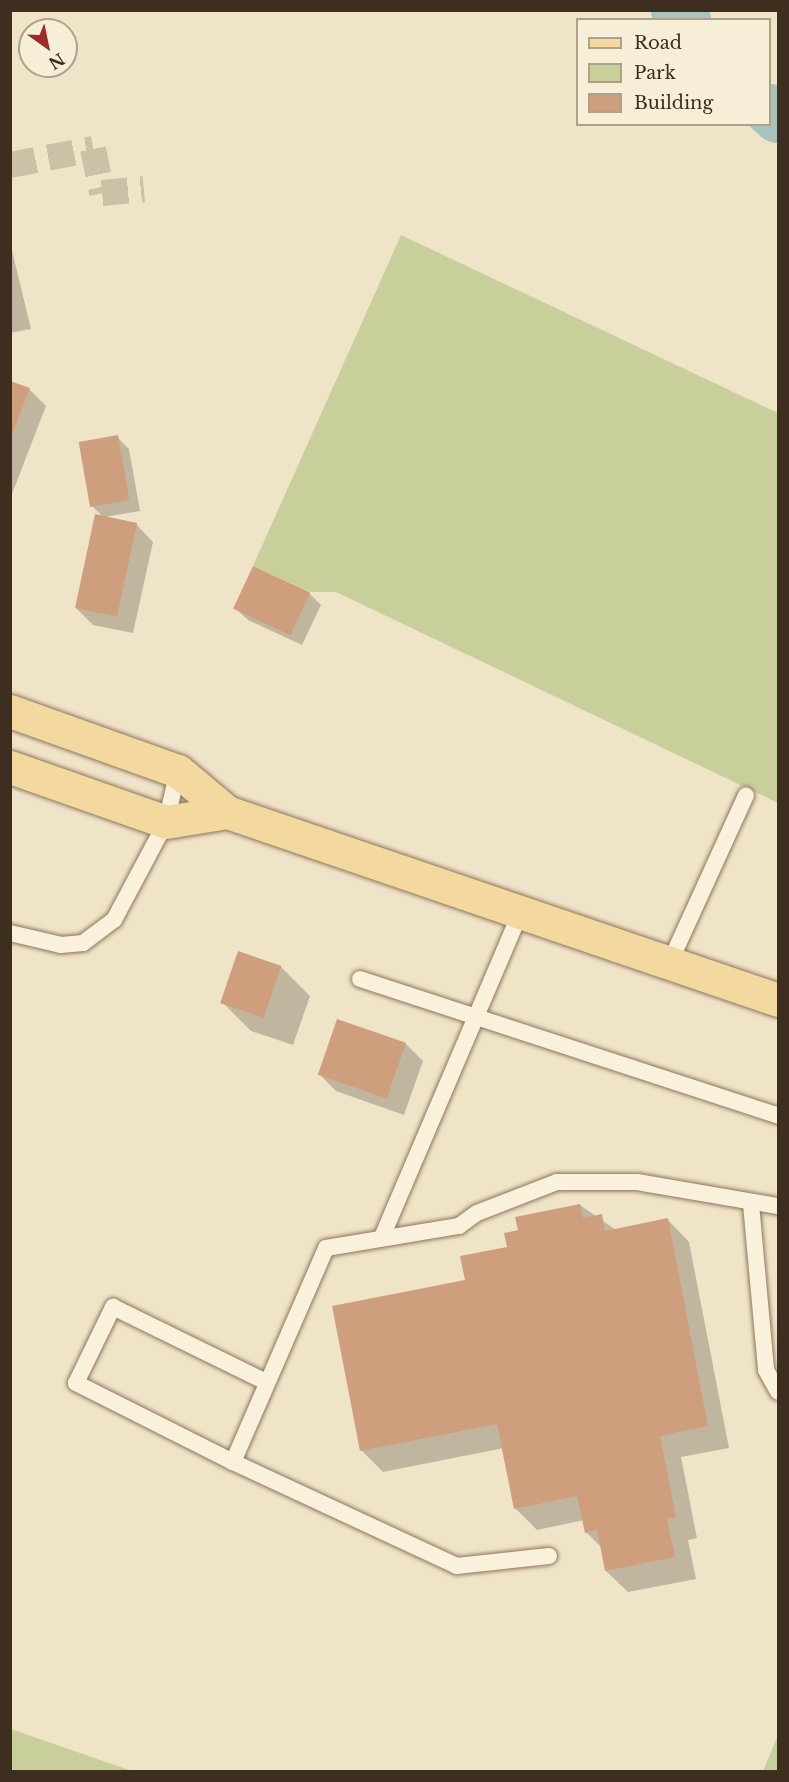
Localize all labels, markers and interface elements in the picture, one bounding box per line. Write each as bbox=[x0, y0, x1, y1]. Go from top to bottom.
north arrow bbox=[18, 18, 78, 78]
legend bbox=[576, 18, 771, 126]
text: Road bbox=[634, 32, 682, 54]
text: N bbox=[45, 49, 68, 74]
text: Park bbox=[634, 62, 676, 84]
text: Building bbox=[634, 92, 713, 114]

